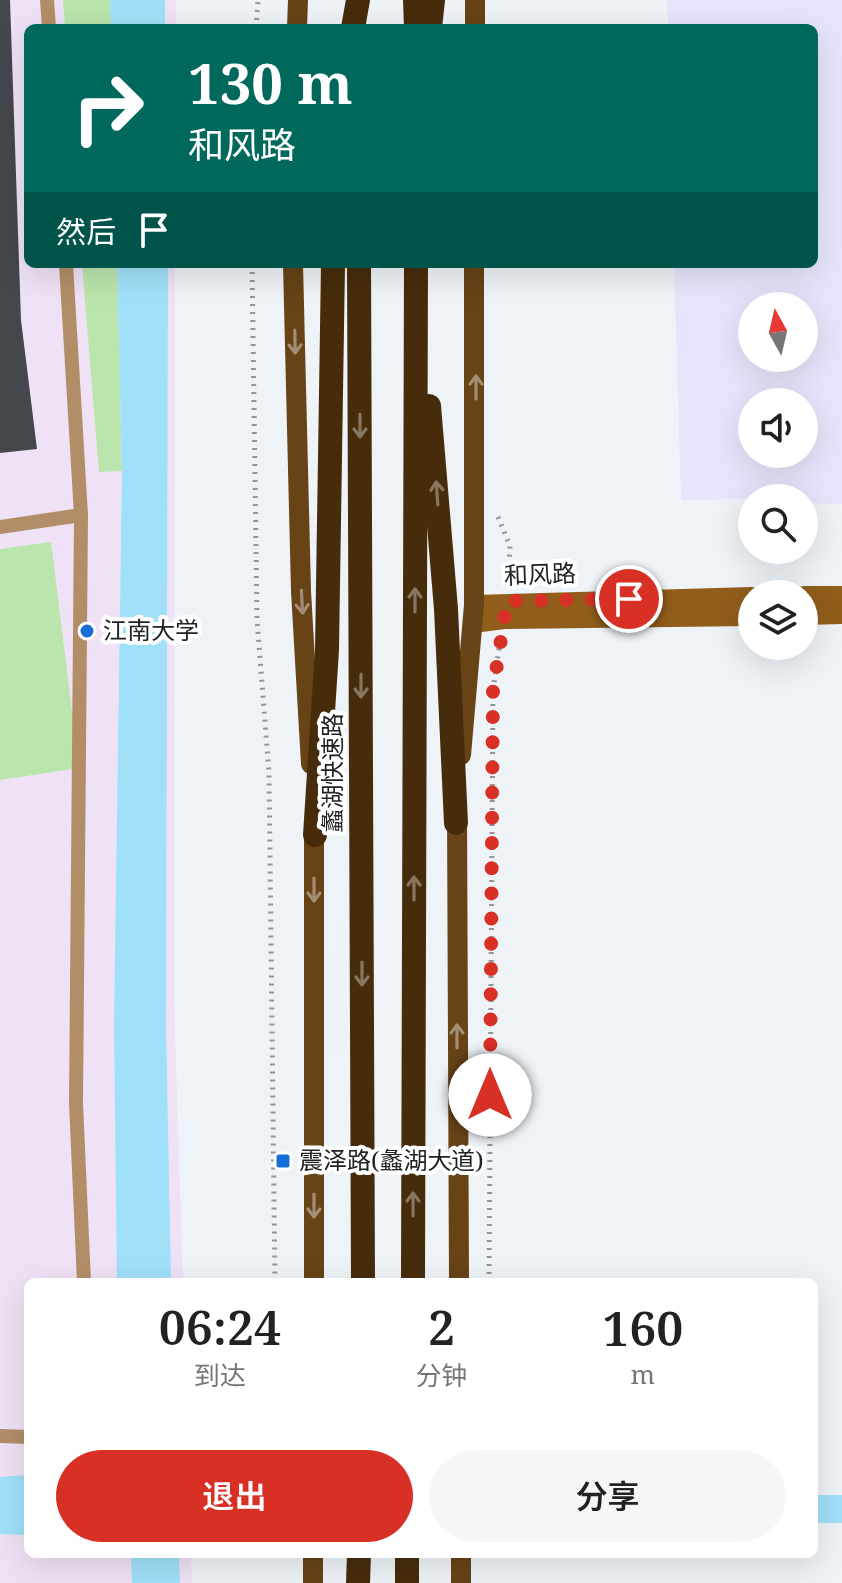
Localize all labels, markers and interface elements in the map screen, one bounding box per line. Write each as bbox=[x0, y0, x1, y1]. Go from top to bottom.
text: 130 m bbox=[188, 44, 353, 120]
icon: right bbox=[56, 56, 160, 160]
text: 和风路 bbox=[188, 120, 296, 169]
icon: arrive bbox=[132, 208, 176, 252]
text: 然后 bbox=[56, 211, 116, 252]
north arrow bbox=[738, 292, 818, 372]
map controls bbox=[738, 292, 818, 660]
one-way arrow bbox=[287, 328, 302, 355]
one-way arrow bbox=[468, 374, 484, 401]
button: sound bbox=[738, 388, 818, 468]
one-way arrow bbox=[352, 412, 368, 439]
one-way arrow bbox=[429, 480, 444, 507]
button: search bbox=[738, 484, 818, 564]
street label: 和风路 bbox=[503, 556, 577, 591]
pin bbox=[595, 565, 663, 633]
icon: arrive bbox=[607, 577, 651, 621]
button: layers bbox=[738, 580, 818, 660]
one-way arrow bbox=[407, 587, 423, 614]
one-way arrow bbox=[294, 588, 309, 615]
place label: 江南大学 bbox=[103, 613, 199, 646]
marker: 江南大学 bbox=[78, 622, 96, 640]
one-way arrow bbox=[353, 672, 369, 699]
street label: 蠡湖快速路 bbox=[315, 713, 348, 833]
one-way arrow bbox=[406, 875, 422, 902]
one-way arrow bbox=[306, 876, 322, 903]
one-way arrow bbox=[354, 960, 370, 987]
one-way arrow bbox=[449, 1023, 465, 1050]
position arrow bbox=[448, 1053, 532, 1137]
place label: 震泽路(蠡湖大道) bbox=[299, 1143, 484, 1176]
marker: 震泽路(蠡湖大道) bbox=[274, 1152, 292, 1170]
one-way arrow bbox=[405, 1191, 421, 1218]
one-way arrow bbox=[306, 1192, 322, 1219]
text: 06:24 bbox=[159, 1294, 281, 1359]
text: 2 bbox=[428, 1294, 455, 1359]
text: 160 bbox=[602, 1295, 683, 1360]
text: m bbox=[631, 1356, 655, 1392]
text: 到达 bbox=[194, 1357, 246, 1393]
text: 分钟 bbox=[416, 1357, 468, 1393]
button: 退出 bbox=[56, 1450, 413, 1542]
button: 分享 bbox=[429, 1450, 786, 1542]

